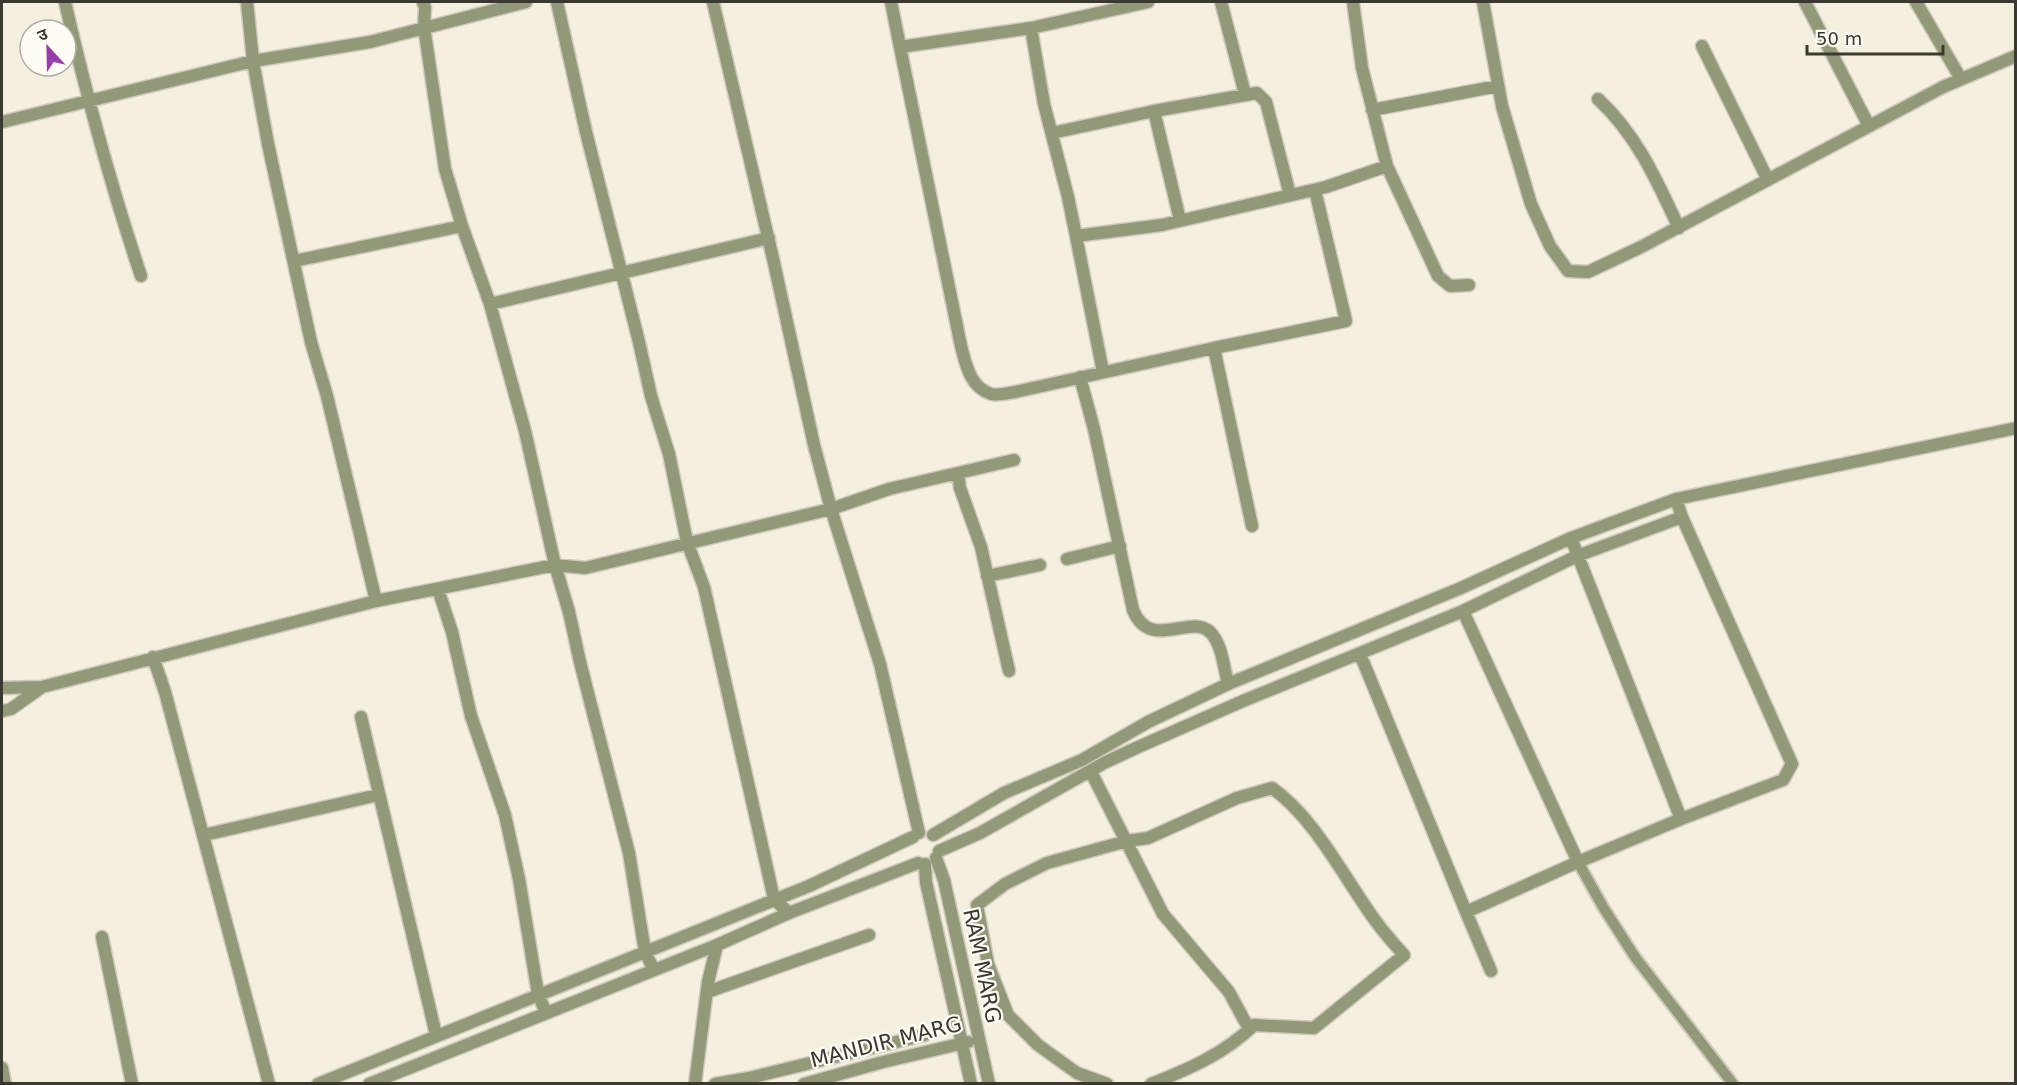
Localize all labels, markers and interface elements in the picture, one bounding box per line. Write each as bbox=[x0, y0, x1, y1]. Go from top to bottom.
north arrow bbox=[18, 18, 78, 78]
scale bar bbox=[1807, 18, 1944, 56]
text: उ bbox=[35, 24, 51, 45]
text: 50 m bbox=[1816, 28, 1862, 49]
street label: RAM MARG bbox=[958, 907, 1006, 1025]
street label: MANDIR MARG bbox=[808, 1012, 964, 1072]

